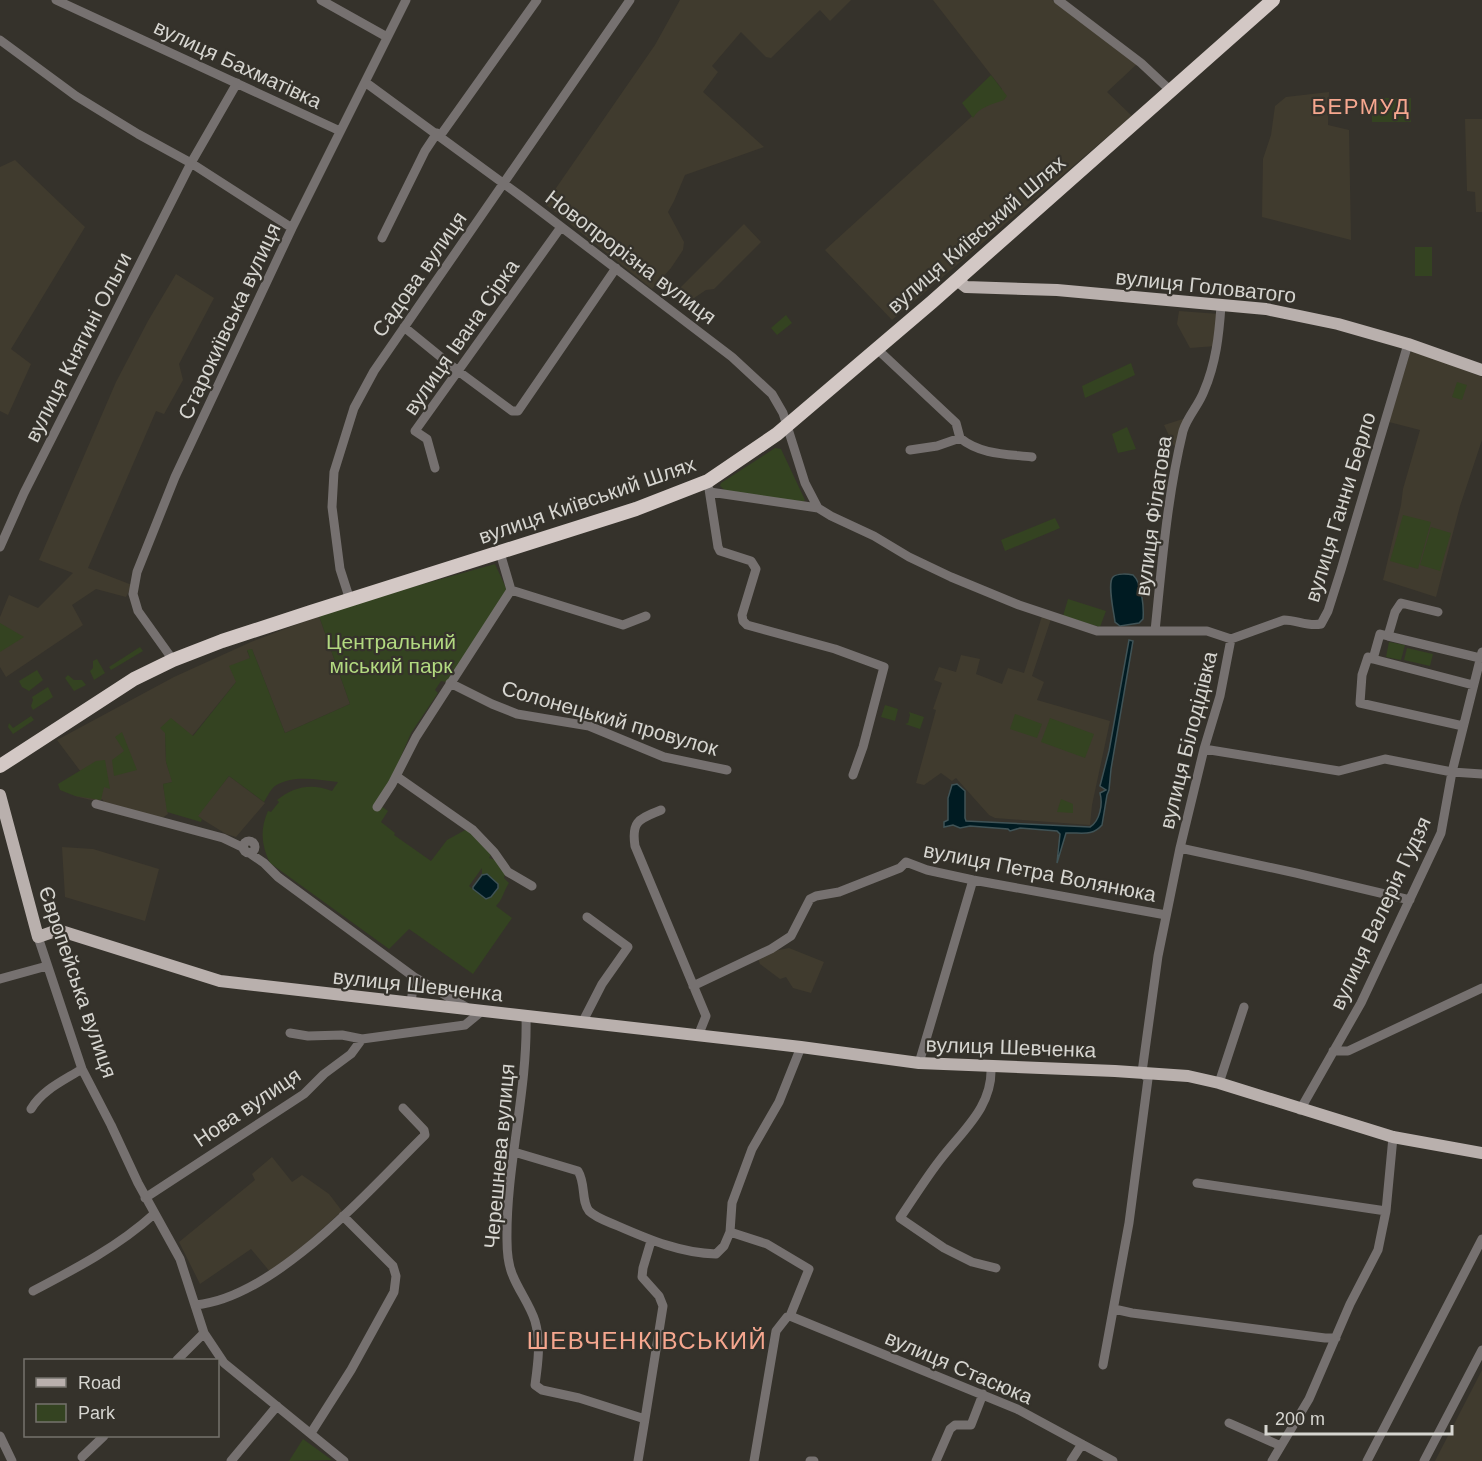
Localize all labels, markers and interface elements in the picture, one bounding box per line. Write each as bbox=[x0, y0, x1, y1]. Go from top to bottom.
street label: вулиця Бахматівка bbox=[151, 15, 326, 113]
district label: БЕРМУД bbox=[1312, 94, 1410, 119]
street label: вулиця Київський Шлях bbox=[882, 150, 1070, 317]
street label: Новопрорізна вулиця bbox=[541, 185, 721, 329]
street label: Садова вулиця bbox=[367, 207, 471, 341]
street label: Старокиївська вулиця bbox=[173, 219, 285, 423]
street label: вулиця Княгині Ольги bbox=[20, 249, 136, 445]
street label: вулиця Івана Сірка bbox=[399, 255, 523, 419]
street label: вулиця Головатого bbox=[1115, 265, 1297, 307]
street label: вулиця Ганни Берло bbox=[1300, 409, 1380, 605]
street label: вулиця Філатова bbox=[1130, 434, 1176, 598]
street label: вулиця Київський Шлях bbox=[475, 452, 699, 548]
park label: Центральний міський парк bbox=[326, 630, 456, 677]
street label: вулиця Білодідівка bbox=[1155, 648, 1221, 831]
street label: Солонецький провулок bbox=[499, 676, 722, 760]
street label: вулиця Валерія Гудзя bbox=[1325, 813, 1435, 1013]
street label: вулиця Петра Волянюка bbox=[922, 838, 1159, 906]
street label: Європейська вулиця bbox=[34, 883, 122, 1081]
street label: вулиця Шевченка bbox=[332, 965, 504, 1005]
street label: вулиця Шевченка bbox=[925, 1033, 1097, 1061]
street label: Черешнева вулиця bbox=[479, 1062, 519, 1250]
street label: Нова вулиця bbox=[189, 1063, 305, 1151]
street label: вулиця Стасюка bbox=[882, 1326, 1036, 1409]
district label: ШЕВЧЕНКІВСЬКИЙ bbox=[527, 1327, 767, 1354]
legend bbox=[24, 1359, 219, 1437]
text: Road bbox=[78, 1373, 121, 1393]
scale bar bbox=[1266, 1398, 1452, 1436]
text: Park bbox=[78, 1403, 116, 1423]
text: 200 m bbox=[1275, 1409, 1325, 1429]

